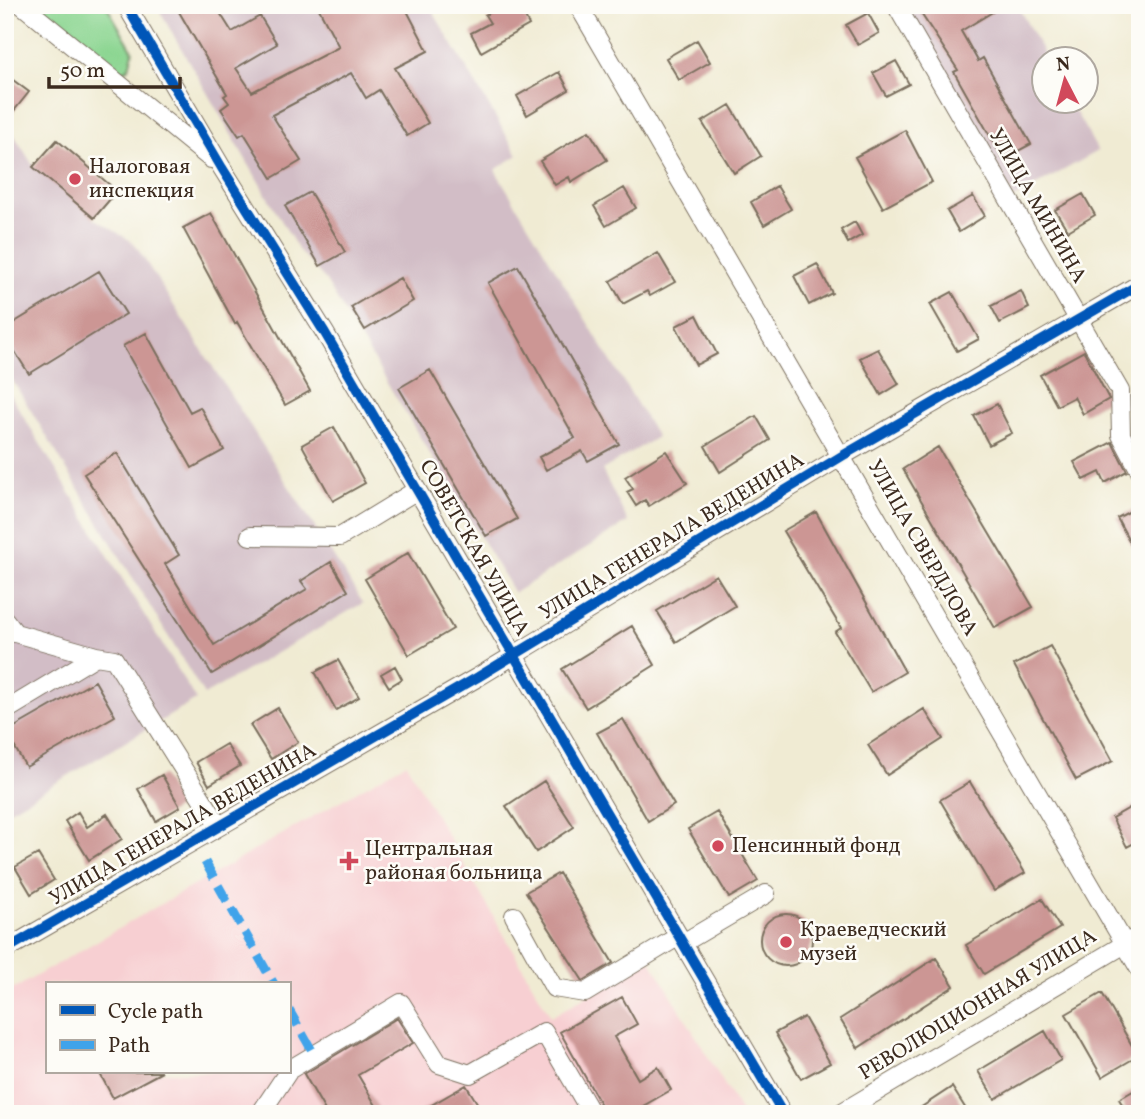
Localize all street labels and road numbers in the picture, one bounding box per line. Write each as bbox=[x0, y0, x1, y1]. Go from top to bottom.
street label: УЛИЦА МИНИНА bbox=[981, 123, 1093, 289]
street label: УЛИЦА ГЕНЕРАЛА ВЕДЕНИНА bbox=[534, 446, 810, 628]
street label: УЛИЦА СВЕРДЛОВА bbox=[860, 454, 984, 642]
street label: СОВЕТСКАЯ УЛИЦА bbox=[412, 455, 536, 642]
street label: УЛИЦА ГЕНЕРАЛА ВЕДЕНИНА bbox=[44, 736, 322, 914]
street label: РЕВОЛЮЦИОННАЯ УЛИЦА bbox=[854, 922, 1103, 1088]

